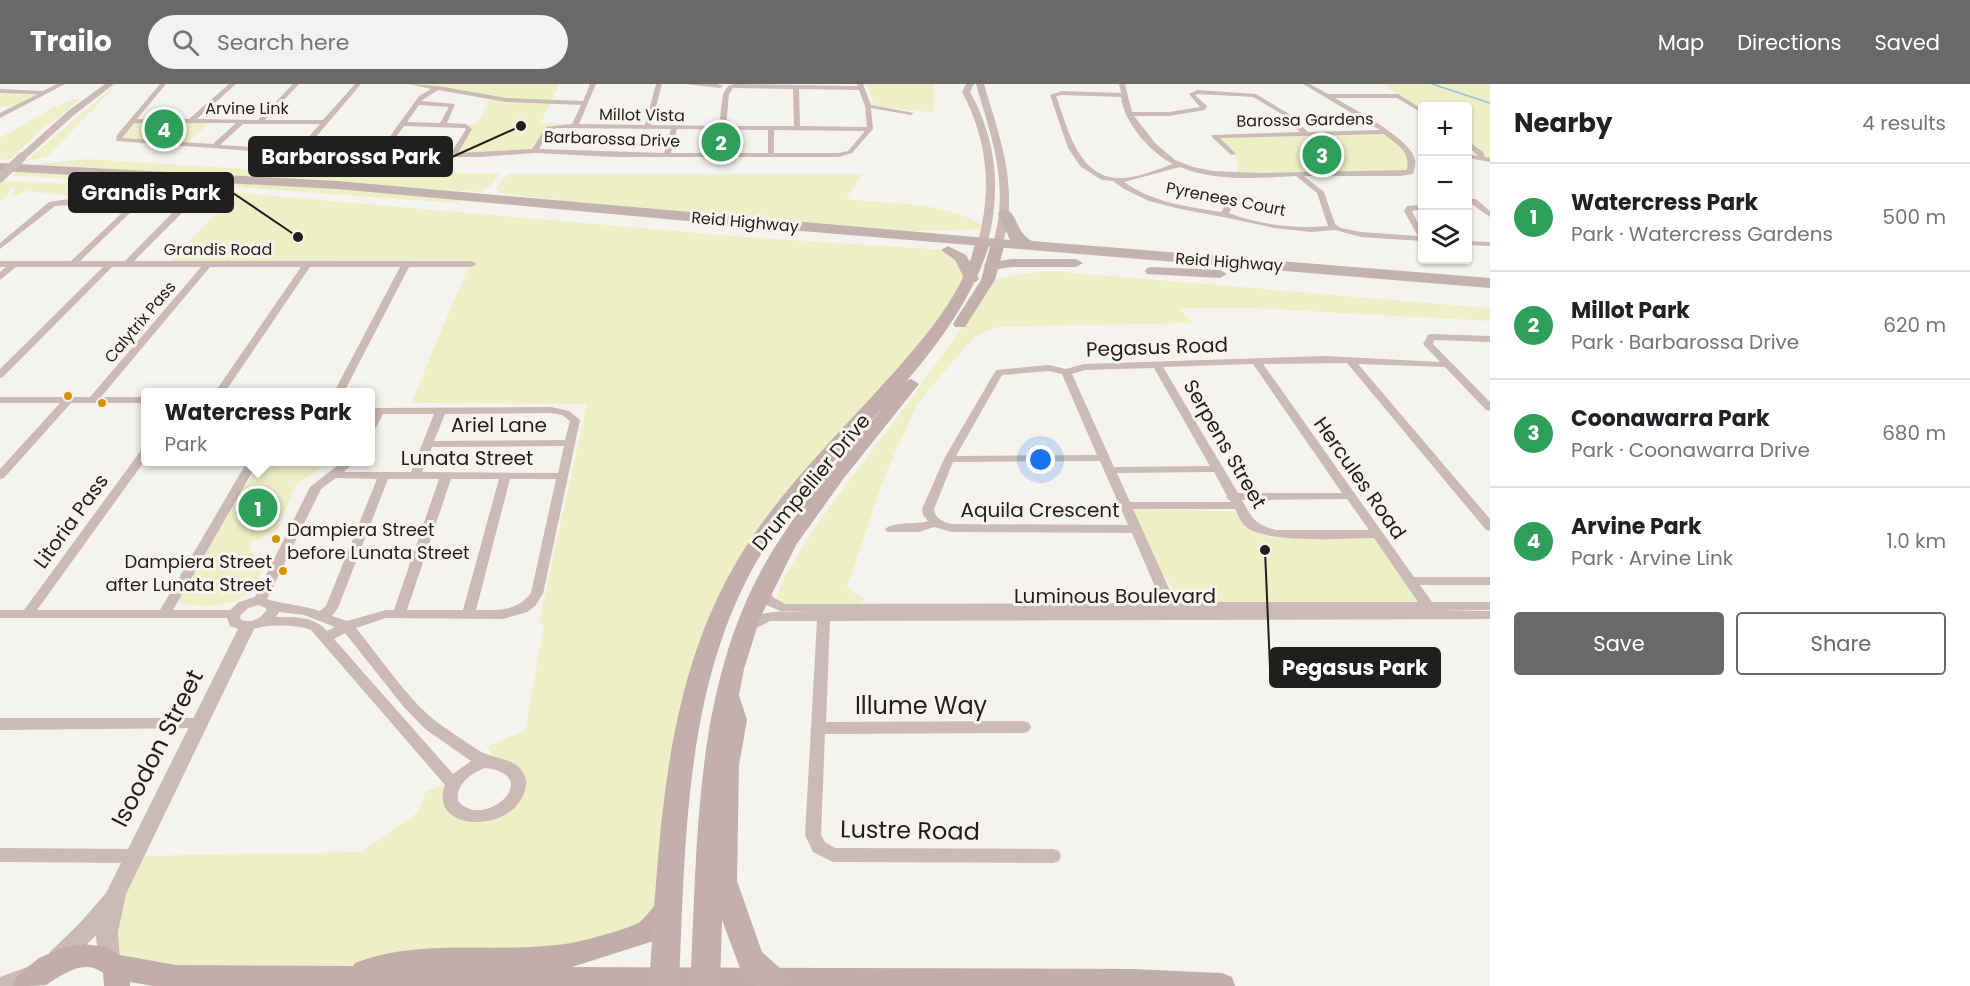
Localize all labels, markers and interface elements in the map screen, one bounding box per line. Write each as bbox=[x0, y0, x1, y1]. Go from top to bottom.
search box bbox=[148, 15, 568, 69]
text: Trailo bbox=[30, 22, 112, 61]
icon: search bbox=[169, 26, 202, 59]
text: Search here bbox=[217, 27, 349, 58]
text: Map bbox=[1658, 28, 1704, 57]
text: Directions bbox=[1737, 28, 1841, 57]
text: Saved bbox=[1874, 28, 1940, 57]
street label: Arvine Link bbox=[205, 97, 289, 120]
map controls bbox=[1418, 102, 1472, 264]
button: + bbox=[1418, 102, 1472, 156]
street label: Millot Vista bbox=[599, 103, 685, 127]
text: Nearby bbox=[1514, 105, 1612, 141]
pin: 4 bbox=[144, 106, 184, 152]
street label: Barossa Gardens bbox=[1236, 107, 1374, 133]
text: 4 results bbox=[1862, 109, 1946, 137]
pin: 2 bbox=[702, 120, 740, 164]
street label: Barbarossa Drive bbox=[543, 125, 681, 153]
pin: 3 bbox=[1302, 132, 1342, 178]
callout: Barbarossa Park bbox=[249, 137, 452, 176]
text: Barbarossa Park bbox=[261, 142, 441, 171]
button: − bbox=[1418, 156, 1472, 210]
callout: Grandis Park bbox=[69, 173, 233, 212]
street label: Pyrenees Court bbox=[1164, 176, 1288, 222]
text: Grandis Park bbox=[81, 178, 221, 207]
text: Watercress Park bbox=[1571, 187, 1758, 218]
text: 1 bbox=[1530, 203, 1537, 231]
text: 500 m bbox=[1882, 203, 1946, 231]
street label: Reid Highway bbox=[690, 206, 800, 238]
button: layers bbox=[1418, 210, 1472, 264]
text: Park · Watercress Gardens bbox=[1571, 220, 1833, 248]
street label: Grandis Road bbox=[164, 238, 272, 261]
street label: Reid Highway bbox=[1174, 247, 1284, 277]
street label: Calytrix Pass bbox=[99, 276, 181, 368]
text: Millot Park bbox=[1571, 295, 1690, 326]
text: 2 bbox=[1528, 311, 1539, 339]
text: 620 m bbox=[1883, 311, 1946, 339]
text: Park · Barbarossa Drive bbox=[1571, 328, 1799, 356]
street label: Pegasus Road bbox=[1086, 331, 1228, 363]
street label: Serpens Street bbox=[1177, 374, 1273, 514]
popup bbox=[141, 388, 375, 466]
unlabelled marker bbox=[62, 390, 74, 402]
unlabelled marker bbox=[96, 397, 108, 409]
text: Watercress Park bbox=[164, 397, 352, 428]
text: Coonawarra Park bbox=[1571, 403, 1770, 434]
street label: Drumpellier Drive bbox=[745, 407, 877, 557]
street label: Ariel Lane bbox=[451, 411, 547, 439]
street label: Hercules Road bbox=[1307, 411, 1413, 545]
text: 3 bbox=[1527, 419, 1540, 447]
text: 680 m bbox=[1882, 419, 1946, 447]
text: Park bbox=[164, 430, 207, 458]
text: Park · Coonawarra Drive bbox=[1571, 436, 1810, 464]
street label: Lunata Street bbox=[401, 444, 533, 472]
your location bbox=[1026, 445, 1055, 474]
street label: Litoria Pass bbox=[27, 468, 115, 574]
pin: 1 bbox=[238, 486, 278, 530]
street label: Aquila Crescent bbox=[961, 496, 1119, 524]
text: Arvine Park bbox=[1571, 511, 1702, 542]
place label: Dampiera Street before Lunata Street bbox=[287, 517, 470, 565]
text: 4 bbox=[1527, 527, 1540, 555]
text: 1.0 km bbox=[1887, 527, 1946, 555]
marker: Dampiera Street before Lunata Street bbox=[270, 533, 282, 545]
text: Park · Arvine Link bbox=[1571, 544, 1733, 572]
place label: Dampiera Street after Lunata Street bbox=[105, 549, 272, 597]
marker: Dampiera Street after Lunata Street bbox=[277, 565, 289, 577]
street label: Luminous Boulevard bbox=[1014, 582, 1216, 610]
button: Save bbox=[1514, 612, 1724, 675]
button: Share bbox=[1736, 612, 1946, 675]
callout: Pegasus Park bbox=[1270, 648, 1440, 687]
text: Pegasus Park bbox=[1282, 653, 1428, 682]
street label: Isoodon Street bbox=[103, 664, 211, 832]
street label: Illume Way bbox=[855, 689, 988, 722]
street label: Lustre Road bbox=[840, 812, 980, 848]

